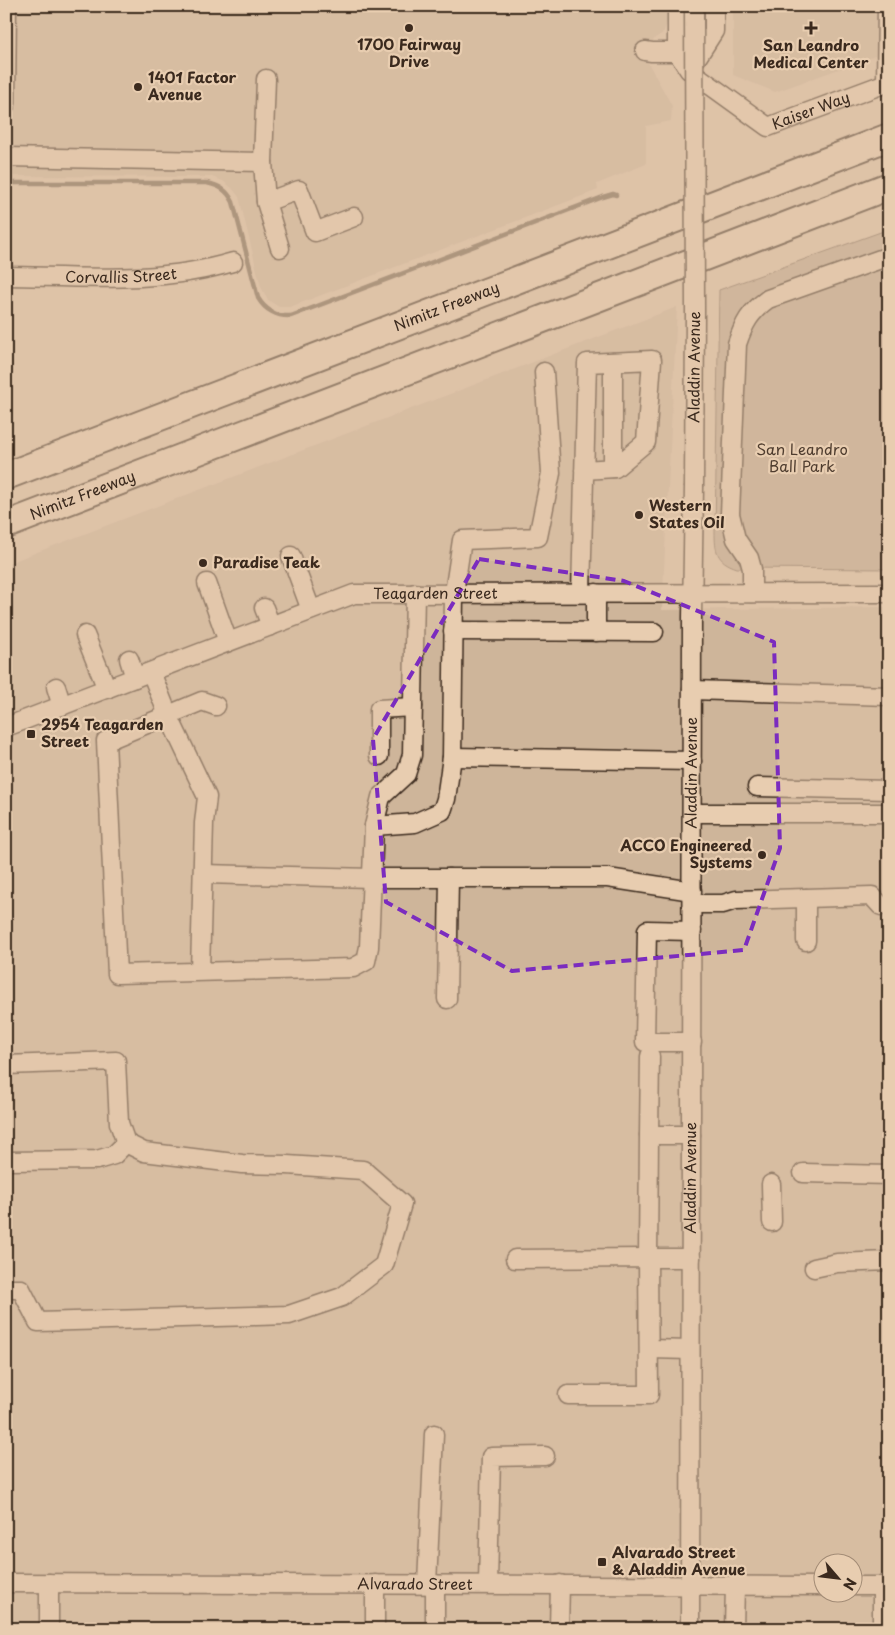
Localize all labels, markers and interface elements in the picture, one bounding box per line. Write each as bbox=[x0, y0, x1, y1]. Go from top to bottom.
marker: San Leandro Medical Center bbox=[804, 21, 818, 35]
marker: 1700 Fairway Drive bbox=[403, 22, 415, 34]
place label: 1700 Fairway Drive bbox=[357, 32, 461, 72]
place label: San Leandro Medical Center bbox=[754, 33, 869, 73]
place label: 1401 Factor Avenue bbox=[147, 65, 237, 105]
marker: 1401 Factor Avenue bbox=[132, 81, 144, 93]
street label: Kaiser Way bbox=[768, 85, 853, 135]
street label: Corvallis Street bbox=[65, 261, 178, 288]
street label: Nimitz Freeway bbox=[390, 275, 502, 336]
street label: Aladdin Avenue bbox=[681, 311, 705, 423]
park label: San Leandro Ball Park bbox=[756, 437, 848, 477]
street label: Nimitz Freeway bbox=[26, 464, 138, 525]
place label: Western States Oil bbox=[649, 493, 725, 533]
marker: Western States Oil bbox=[633, 509, 645, 521]
place label: Paradise Teak bbox=[213, 550, 320, 573]
marker: Paradise Teak bbox=[197, 557, 209, 569]
street label: Teagarden Street bbox=[373, 581, 498, 604]
place label: 2954 Teagarden Street bbox=[41, 712, 164, 752]
street label: Aladdin Avenue bbox=[679, 717, 702, 829]
marker: 2954 Teagarden Street bbox=[25, 728, 37, 740]
place label: ACCO Engineered Systems bbox=[619, 833, 752, 873]
marker: ACCO Engineered Systems bbox=[756, 849, 768, 861]
street label: Aladdin Avenue bbox=[678, 1122, 701, 1234]
place label: Alvarado Street & Aladdin Avenue bbox=[612, 1540, 745, 1580]
north arrow bbox=[812, 1552, 862, 1602]
marker: Alvarado Street & Aladdin Avenue bbox=[596, 1556, 608, 1568]
street label: Alvarado Street bbox=[357, 1571, 473, 1595]
text: N bbox=[838, 1575, 862, 1594]

